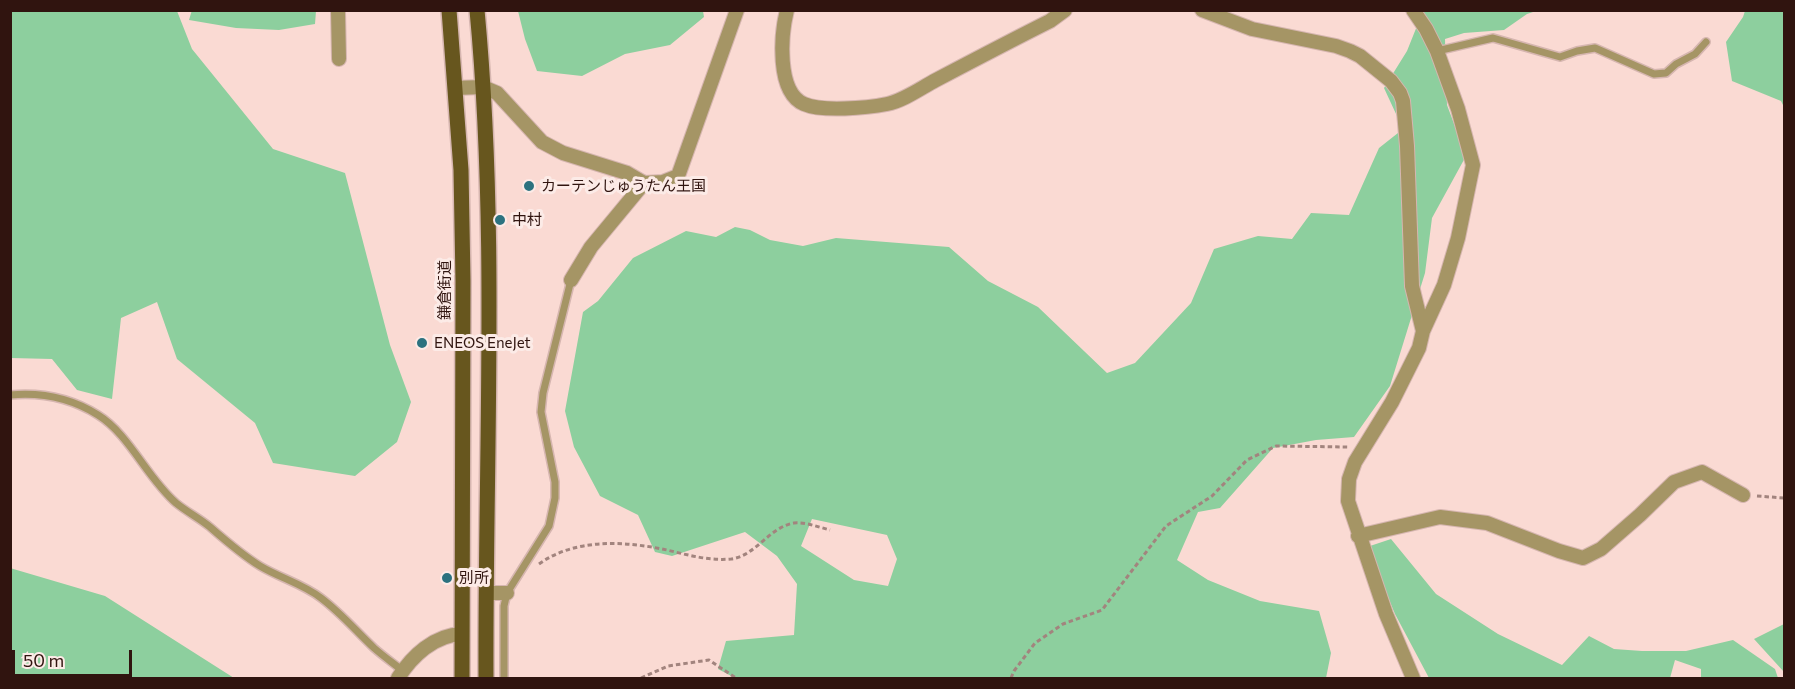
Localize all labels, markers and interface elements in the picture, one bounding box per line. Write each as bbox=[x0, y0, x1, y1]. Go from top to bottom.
place label: カーテンじゅうたん王国 bbox=[541, 177, 706, 195]
marker: カーテンじゅうたん王国 bbox=[522, 179, 536, 193]
place label: 中村 bbox=[512, 211, 542, 229]
marker: 中村 bbox=[493, 213, 507, 227]
street label: 鎌倉街道 bbox=[436, 260, 454, 320]
place label: ENEOS EneJet bbox=[434, 334, 531, 352]
marker: ENEOS EneJet bbox=[415, 336, 429, 350]
place label: 別所 bbox=[459, 569, 489, 587]
marker: 別所 bbox=[440, 571, 454, 585]
scale bar bbox=[15, 638, 135, 676]
text: 50 m bbox=[23, 649, 64, 671]

